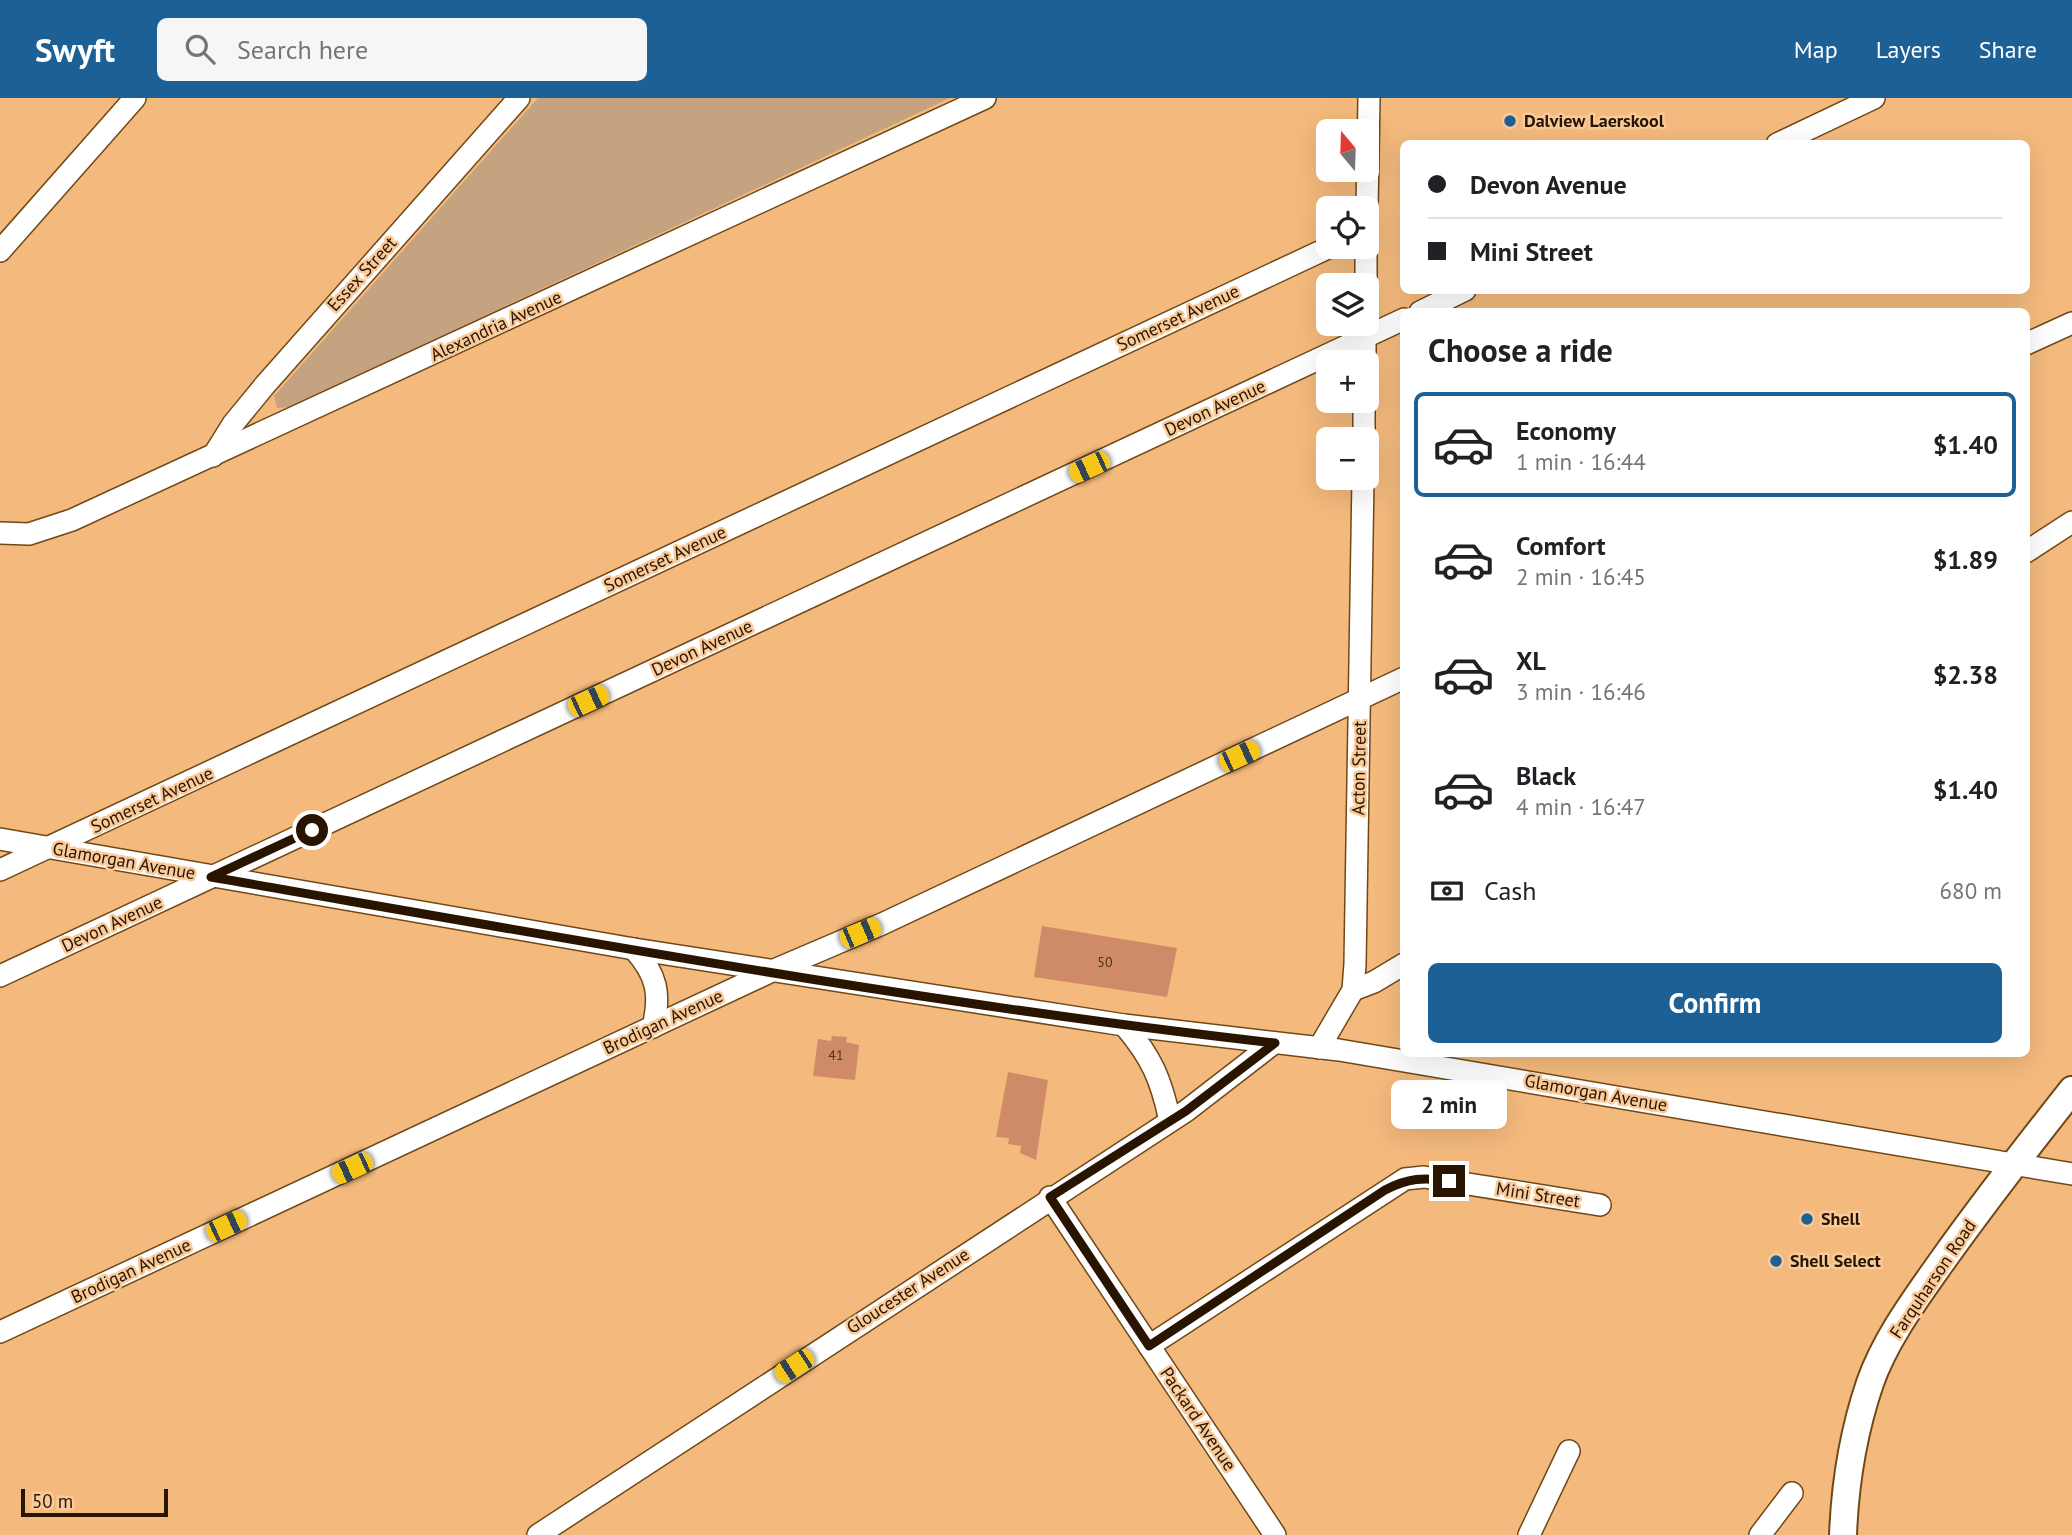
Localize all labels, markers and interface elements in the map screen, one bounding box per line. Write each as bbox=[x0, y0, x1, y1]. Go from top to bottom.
search box bbox=[157, 18, 647, 81]
text: Swyft bbox=[35, 28, 115, 71]
icon: search bbox=[181, 30, 219, 68]
text: Search here bbox=[237, 33, 368, 66]
text: Map bbox=[1794, 34, 1838, 65]
text: Layers bbox=[1876, 34, 1941, 65]
text: Share bbox=[1979, 34, 2037, 65]
place label: Dalview Laerskool bbox=[1524, 109, 1665, 132]
marker: Dalview Laerskool bbox=[1502, 113, 1518, 129]
north arrow bbox=[1316, 119, 1379, 182]
map controls bbox=[1316, 119, 1379, 490]
text: Devon Avenue bbox=[1470, 168, 1627, 201]
button: locate bbox=[1316, 196, 1379, 259]
street label: Essex Street bbox=[322, 231, 401, 316]
text: Mini Street bbox=[1470, 235, 1593, 268]
button: layers bbox=[1316, 273, 1379, 336]
street label: Somerset Avenue bbox=[1113, 279, 1243, 356]
street label: Alexandria Avenue bbox=[426, 285, 565, 366]
text: Choose a ride bbox=[1428, 329, 1613, 371]
button: + bbox=[1316, 350, 1379, 413]
street label: Devon Avenue bbox=[1161, 374, 1269, 441]
icon: car bbox=[1432, 413, 1495, 476]
text: Economy bbox=[1516, 414, 1616, 447]
button: − bbox=[1316, 427, 1379, 490]
text: $1.40 bbox=[1933, 428, 1998, 461]
text: 1 min · 16:44 bbox=[1516, 447, 1646, 476]
car bbox=[1066, 449, 1113, 485]
street label: Somerset Avenue bbox=[600, 520, 730, 597]
icon: car bbox=[1432, 528, 1495, 591]
text: Comfort bbox=[1516, 529, 1606, 562]
text: $1.89 bbox=[1933, 543, 1998, 576]
text: 2 min · 16:45 bbox=[1516, 562, 1646, 591]
street label: Devon Avenue bbox=[648, 614, 756, 681]
icon: car bbox=[1432, 643, 1495, 706]
text: XL bbox=[1516, 644, 1546, 677]
text: $2.38 bbox=[1933, 658, 1998, 691]
text: 3 min · 16:46 bbox=[1516, 677, 1646, 706]
car bbox=[565, 683, 612, 719]
street label: Acton Street bbox=[1346, 721, 1371, 815]
car bbox=[1216, 738, 1263, 774]
icon: car bbox=[1432, 758, 1495, 821]
text: Black bbox=[1516, 759, 1576, 792]
street label: Somerset Avenue bbox=[87, 761, 217, 838]
text: $1.40 bbox=[1933, 773, 1998, 806]
text: 4 min · 16:47 bbox=[1516, 792, 1646, 821]
route start bbox=[296, 814, 328, 846]
street label: Glamorgan Avenue bbox=[51, 837, 197, 884]
icon: cash bbox=[1428, 872, 1466, 910]
text: Cash bbox=[1484, 874, 1536, 907]
text: 680 m bbox=[1940, 876, 2002, 905]
street label: Devon Avenue bbox=[58, 890, 166, 957]
car bbox=[837, 915, 884, 951]
house number: 50 bbox=[1097, 953, 1113, 971]
button: Confirm bbox=[1428, 963, 2002, 1043]
street label: Brodigan Avenue bbox=[599, 984, 726, 1059]
house number: 41 bbox=[828, 1046, 844, 1064]
street label: Glamorgan Avenue bbox=[1523, 1069, 1669, 1116]
callout: 2 min bbox=[1391, 1080, 1507, 1128]
text: 2 min bbox=[1421, 1090, 1477, 1119]
car bbox=[329, 1150, 376, 1186]
route end bbox=[1433, 1165, 1465, 1197]
street label: Mini Street bbox=[1495, 1177, 1582, 1212]
place label: Shell bbox=[1821, 1207, 1861, 1230]
car bbox=[203, 1208, 250, 1244]
marker: Shell bbox=[1799, 1211, 1815, 1227]
street label: Farquharson Road bbox=[1884, 1215, 1981, 1343]
street label: Brodigan Avenue bbox=[67, 1233, 194, 1308]
street label: Gloucester Avenue bbox=[842, 1242, 973, 1339]
place label: Shell Select bbox=[1790, 1249, 1881, 1272]
marker: Shell Select bbox=[1768, 1253, 1784, 1269]
car bbox=[771, 1346, 818, 1386]
street label: Packard Avenue bbox=[1155, 1362, 1242, 1475]
scale bar bbox=[21, 1486, 168, 1518]
text: 50 m bbox=[32, 1489, 73, 1513]

